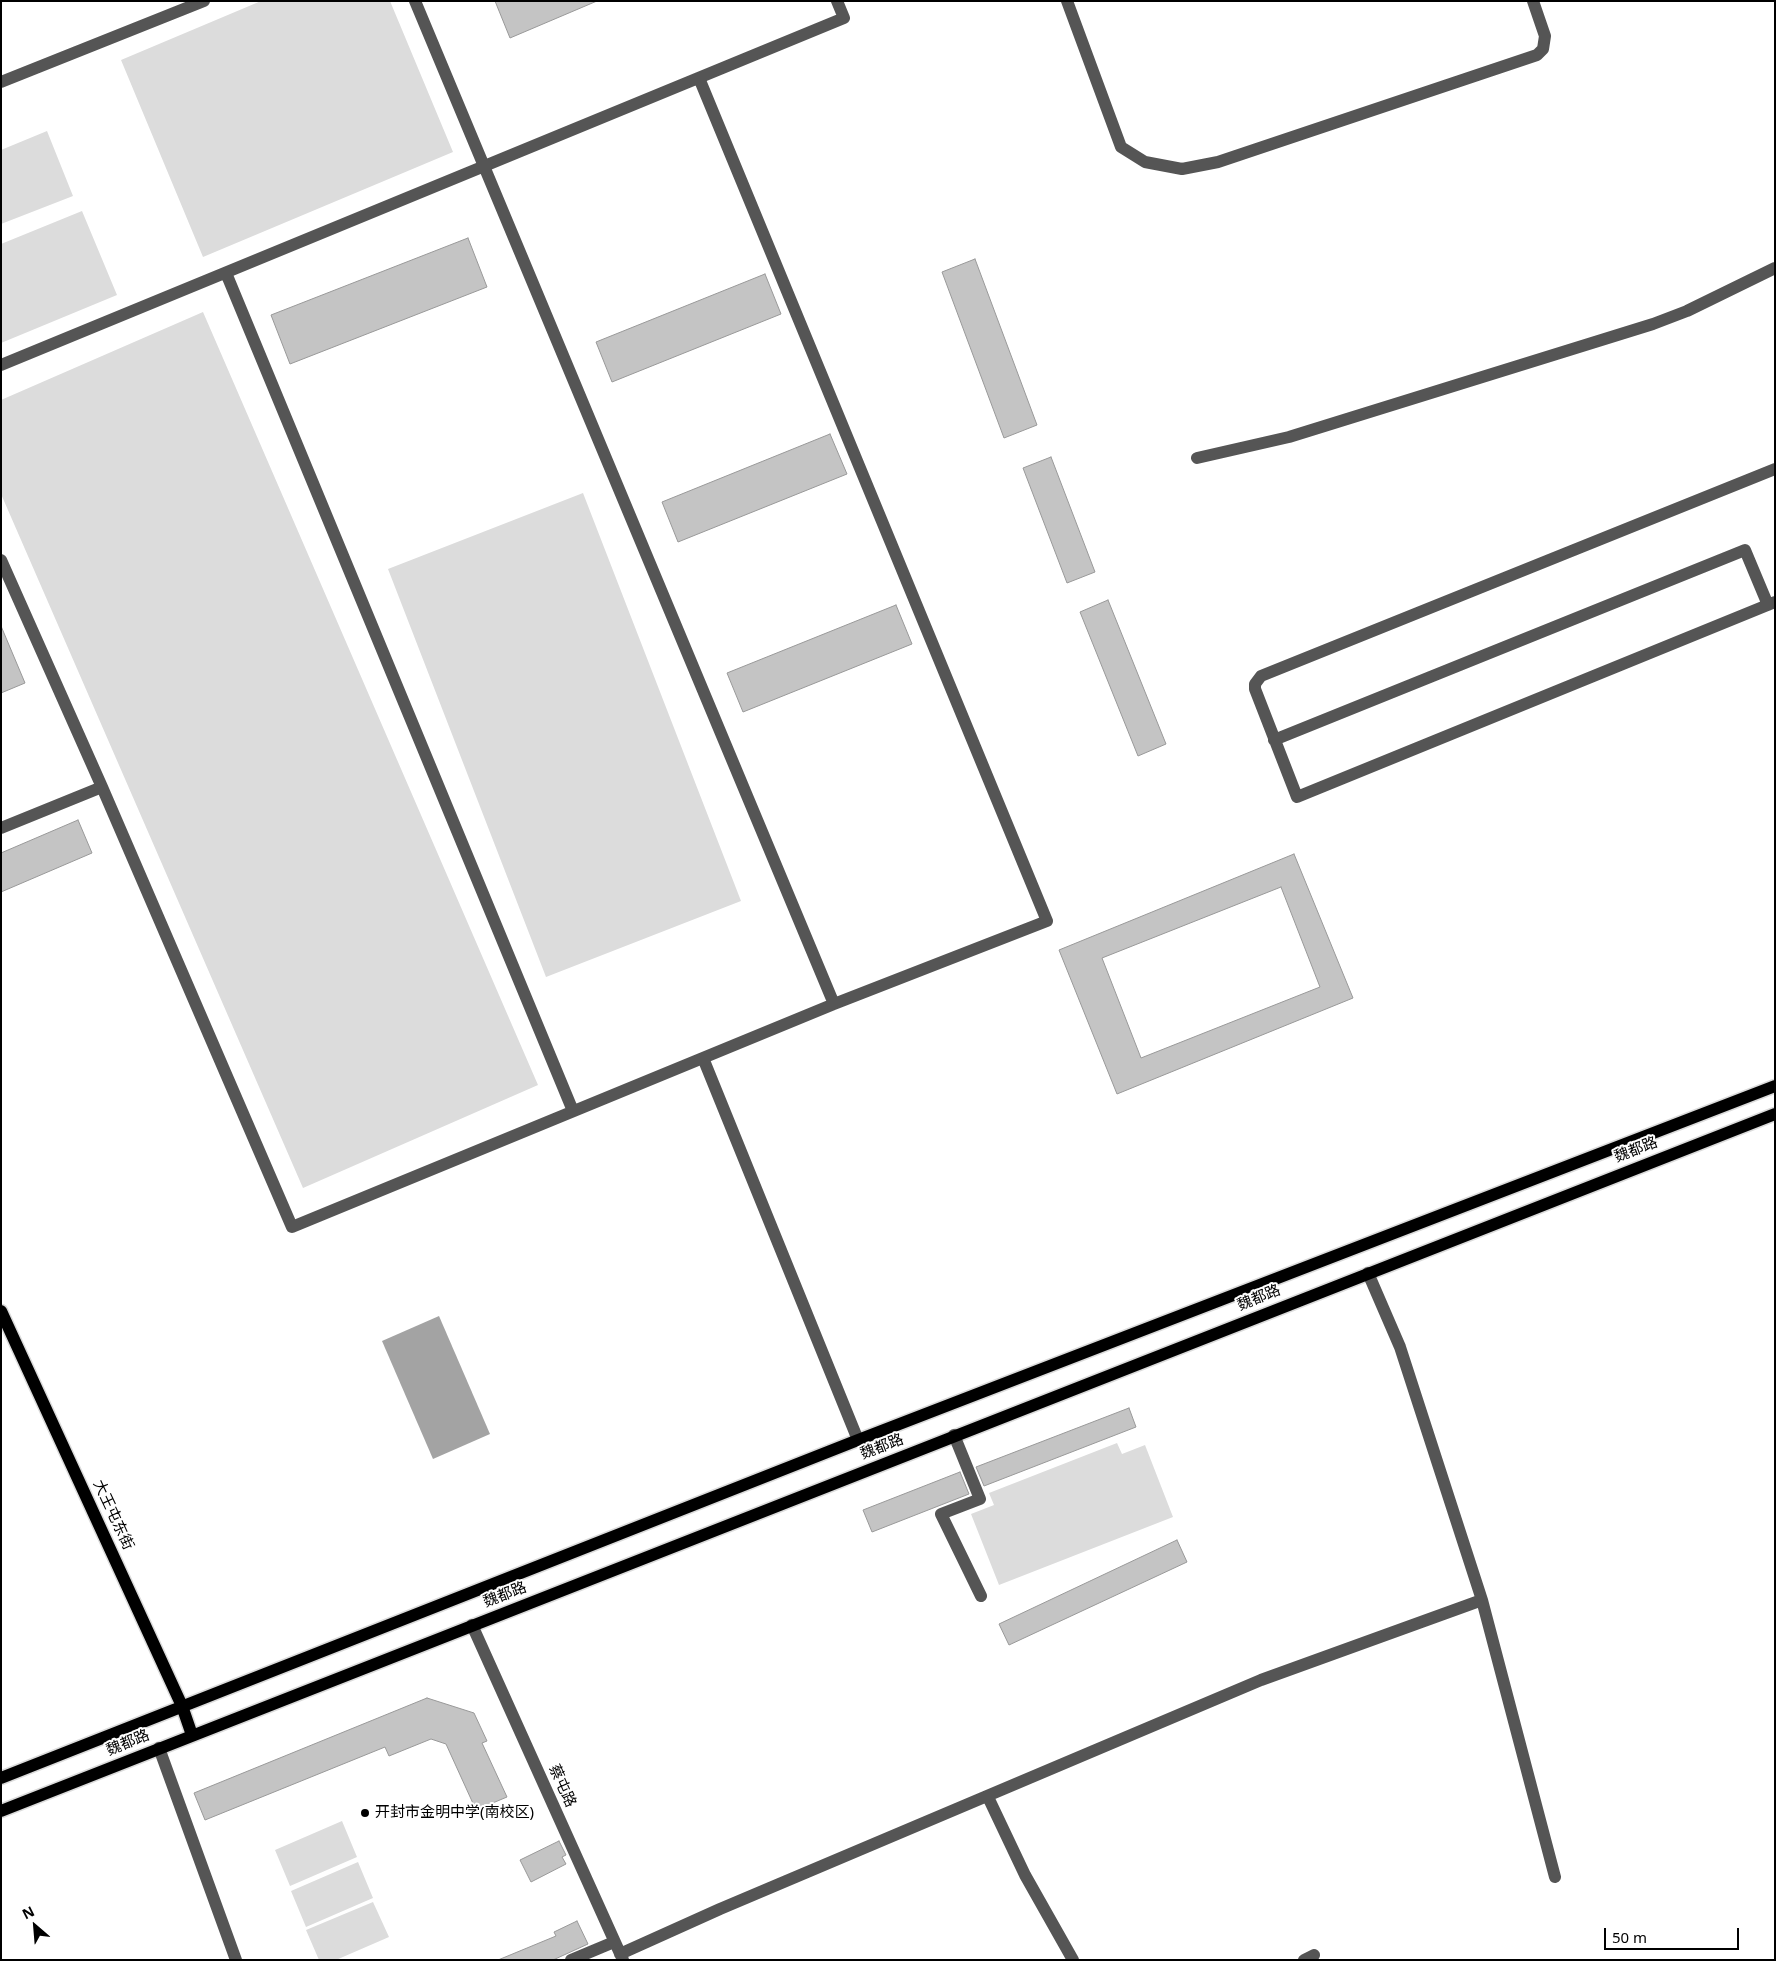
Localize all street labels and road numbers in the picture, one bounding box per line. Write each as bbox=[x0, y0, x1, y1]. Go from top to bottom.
street label: 魏都路 bbox=[1612, 1134, 1660, 1166]
street label: 魏都路 bbox=[1235, 1281, 1283, 1315]
street label: 魏都路 bbox=[858, 1431, 906, 1463]
street label: 大王屯东街 bbox=[89, 1477, 137, 1553]
street label: 魏都路 bbox=[481, 1579, 529, 1611]
street label: 魏都路 bbox=[104, 1726, 152, 1760]
street label: 蔡屯路 bbox=[545, 1762, 579, 1810]

